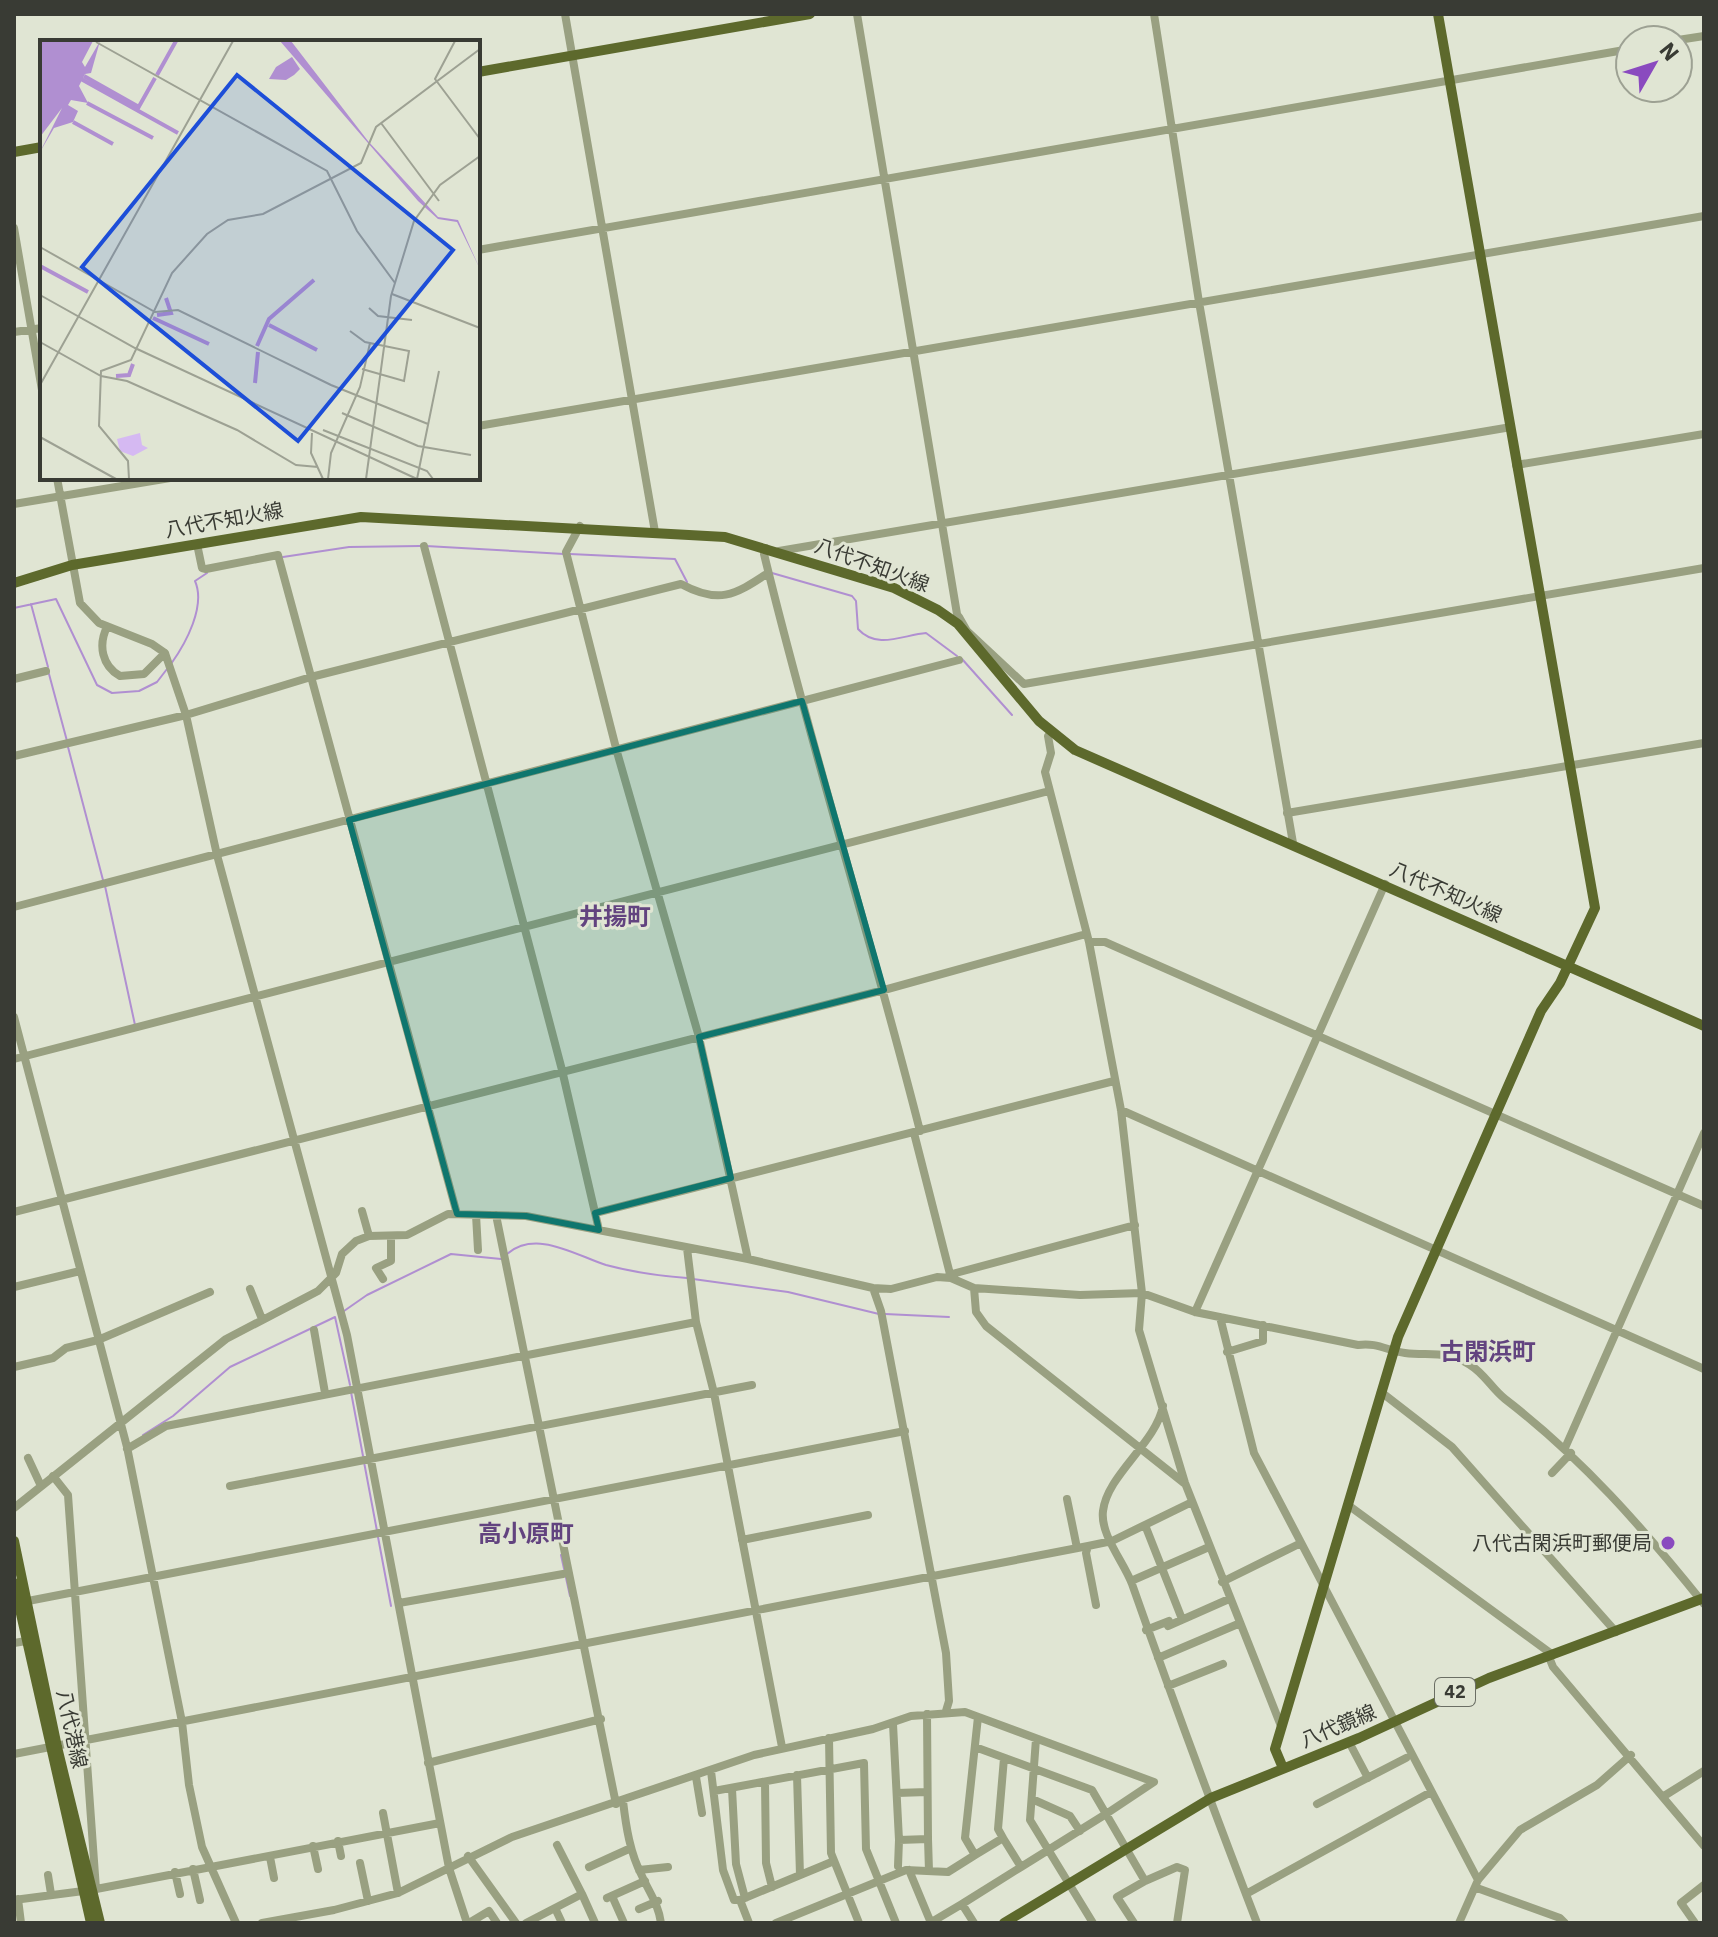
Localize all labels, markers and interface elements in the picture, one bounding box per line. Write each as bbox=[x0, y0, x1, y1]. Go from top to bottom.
north arrow bbox=[1614, 24, 1694, 104]
text: N bbox=[1654, 36, 1686, 66]
inset map bbox=[40, 40, 480, 480]
street label: 八代不知火線 bbox=[162, 496, 285, 543]
street label: 八代不知火線 bbox=[811, 531, 933, 598]
street label: 八代不知火線 bbox=[1386, 855, 1507, 928]
district label: 井揚町 bbox=[579, 900, 651, 932]
district label: 古閑浜町 bbox=[1440, 1335, 1536, 1367]
district label: 高小原町 bbox=[478, 1517, 574, 1549]
place label: 八代古閑浜町郵便局 bbox=[1472, 1529, 1652, 1556]
marker: 八代古閑浜町郵便局 bbox=[1659, 1534, 1677, 1552]
road number: 42 bbox=[1435, 1678, 1475, 1706]
street label: 八代港線 bbox=[51, 1687, 94, 1771]
street label: 八代鏡線 bbox=[1296, 1697, 1380, 1754]

